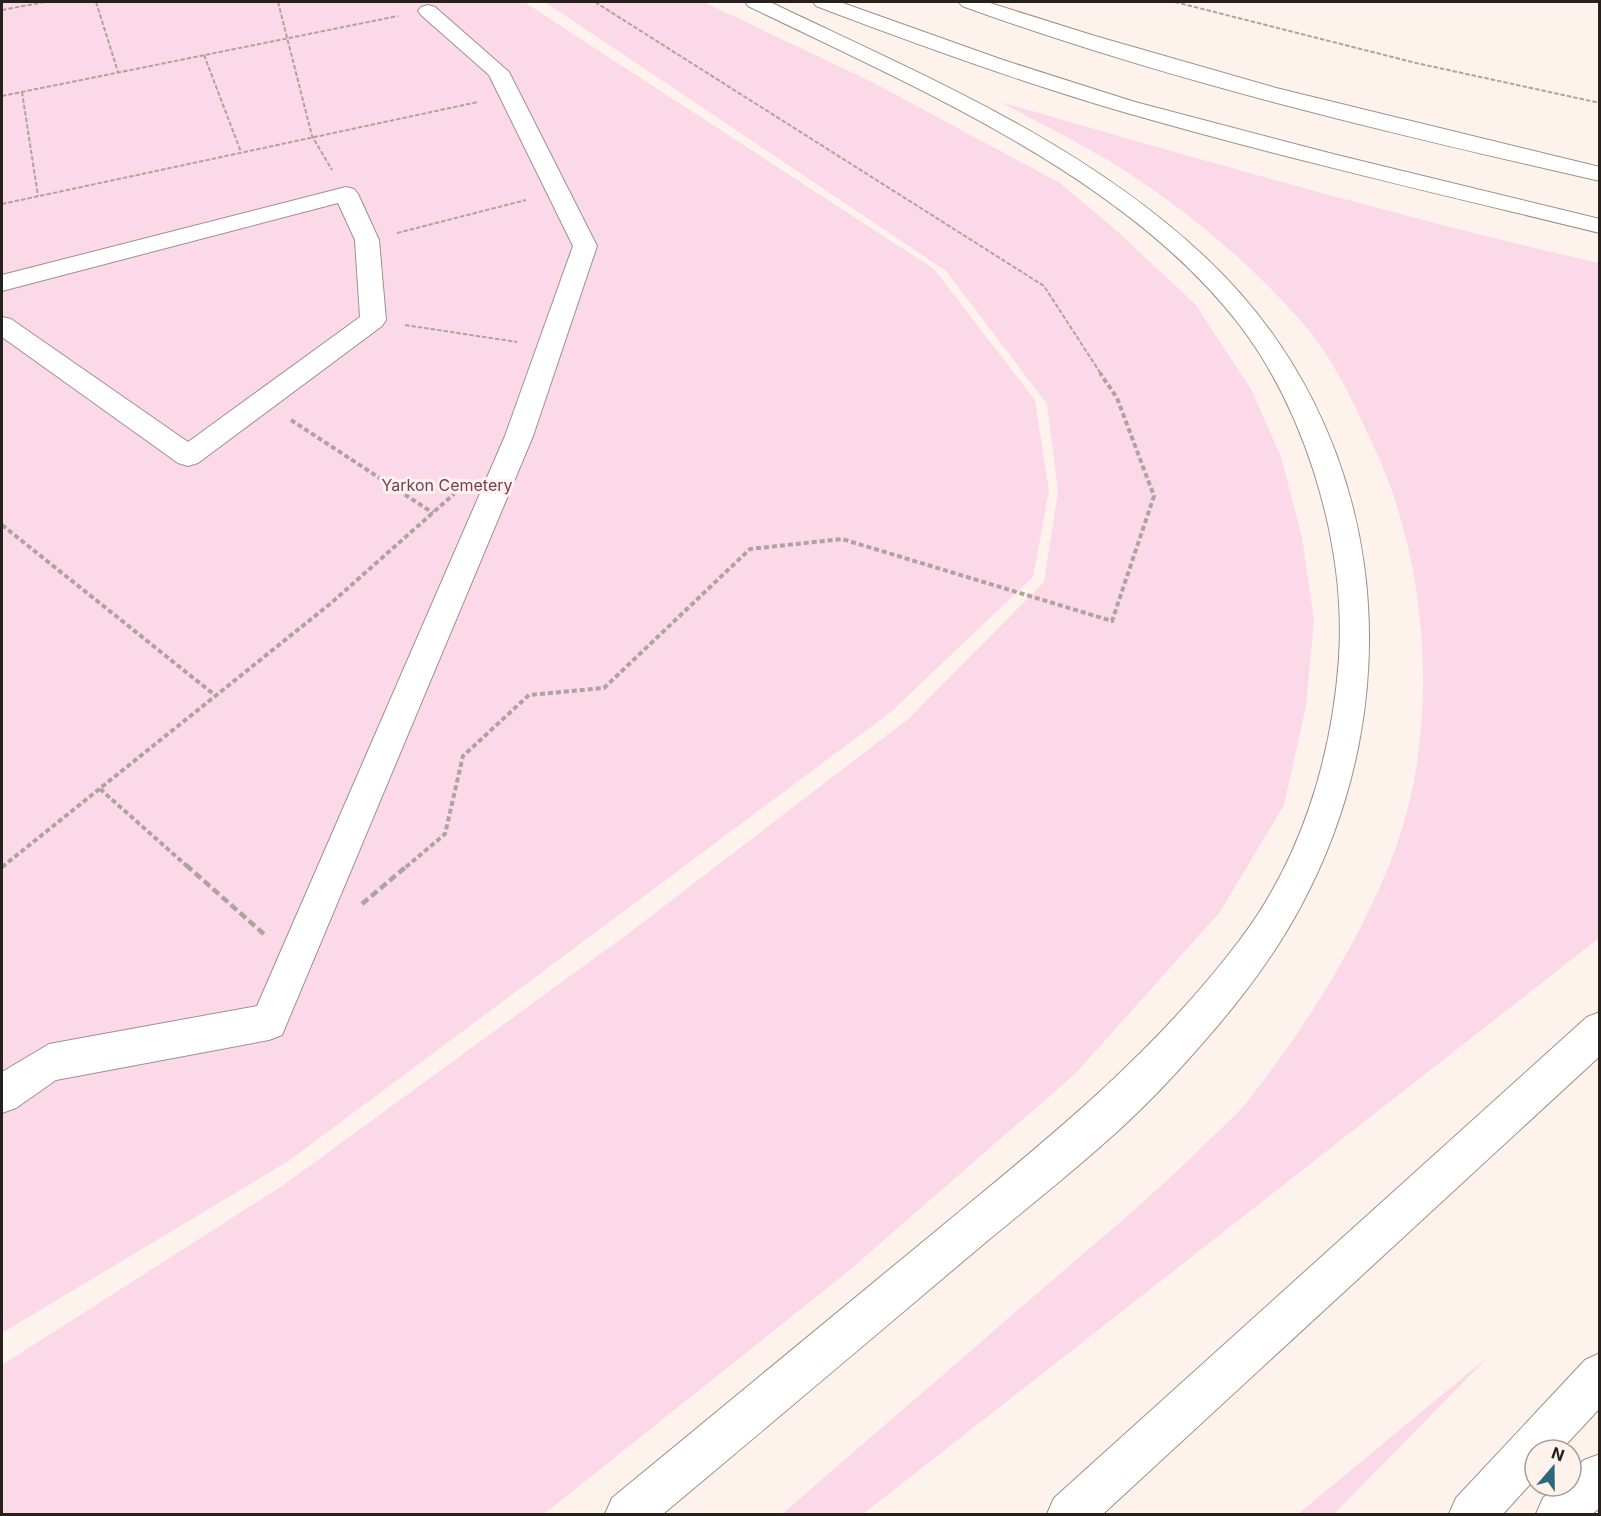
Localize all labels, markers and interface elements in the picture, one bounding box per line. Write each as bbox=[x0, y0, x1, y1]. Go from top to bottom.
park label: Yarkon Cemetery bbox=[382, 475, 513, 495]
north arrow bbox=[1523, 1438, 1583, 1498]
text: N bbox=[1549, 1442, 1567, 1465]

